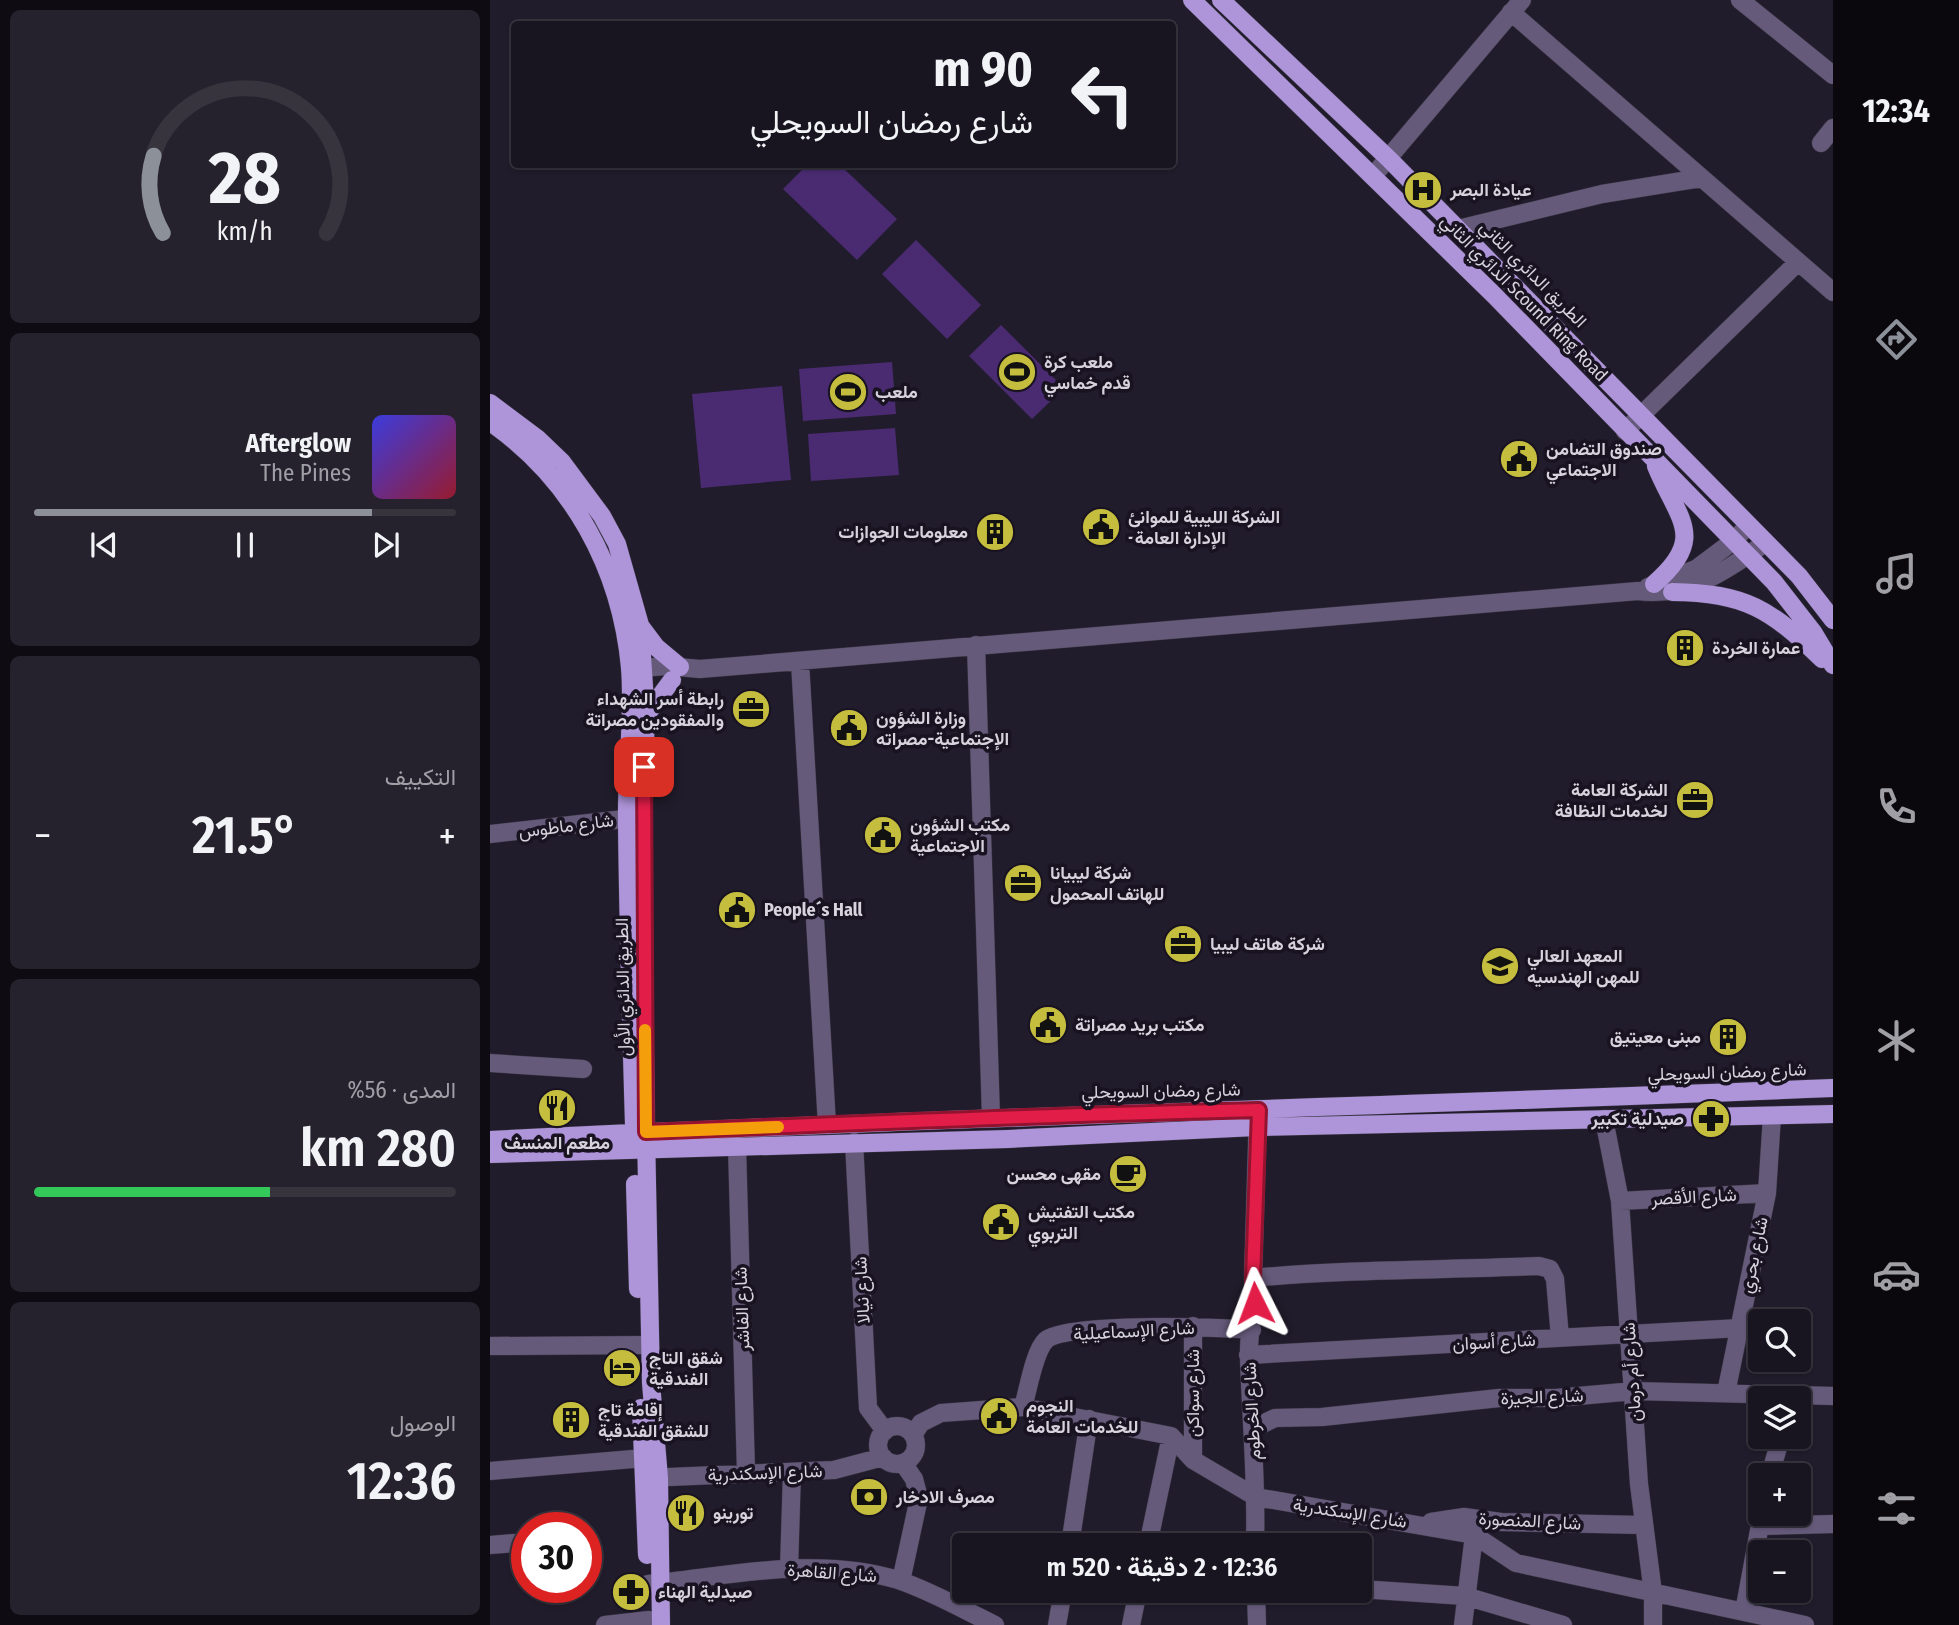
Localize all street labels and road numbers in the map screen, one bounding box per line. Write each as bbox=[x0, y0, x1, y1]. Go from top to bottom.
street label: الدائري الثاني Scound Ring Road bbox=[1433, 210, 1612, 389]
street label: الطريق الدائري الثاني bbox=[1472, 216, 1591, 335]
street label: شارع ماطوس bbox=[517, 809, 615, 844]
street label: الطريق الدائري الأول bbox=[611, 917, 639, 1056]
street label: شارع رمضان السويحلي bbox=[1647, 1058, 1807, 1090]
street label: شارع رمضان السويحلي bbox=[1081, 1079, 1241, 1107]
street label: شارع الأقصر bbox=[1650, 1184, 1737, 1211]
street label: شارع بحري bbox=[1735, 1215, 1777, 1296]
street label: شارع نيالا bbox=[849, 1256, 876, 1324]
street label: شارع الفاشر bbox=[730, 1266, 756, 1353]
street label: شارع الإسماعيلية bbox=[1073, 1317, 1195, 1346]
street label: شارع أم درمان bbox=[1618, 1322, 1647, 1422]
street label: شارع أسوان bbox=[1452, 1329, 1536, 1356]
street label: شارع سواكن bbox=[1182, 1349, 1205, 1437]
street label: شارع الخرطوم bbox=[1238, 1361, 1267, 1461]
street label: شارع الجيزة bbox=[1500, 1385, 1584, 1410]
street label: شارع الإسكندرية bbox=[707, 1460, 823, 1487]
street label: شارع الإسكندرية bbox=[1291, 1493, 1408, 1534]
street label: شارع المنصورة bbox=[1478, 1507, 1582, 1536]
street label: شارع القاهرة bbox=[786, 1559, 878, 1588]

